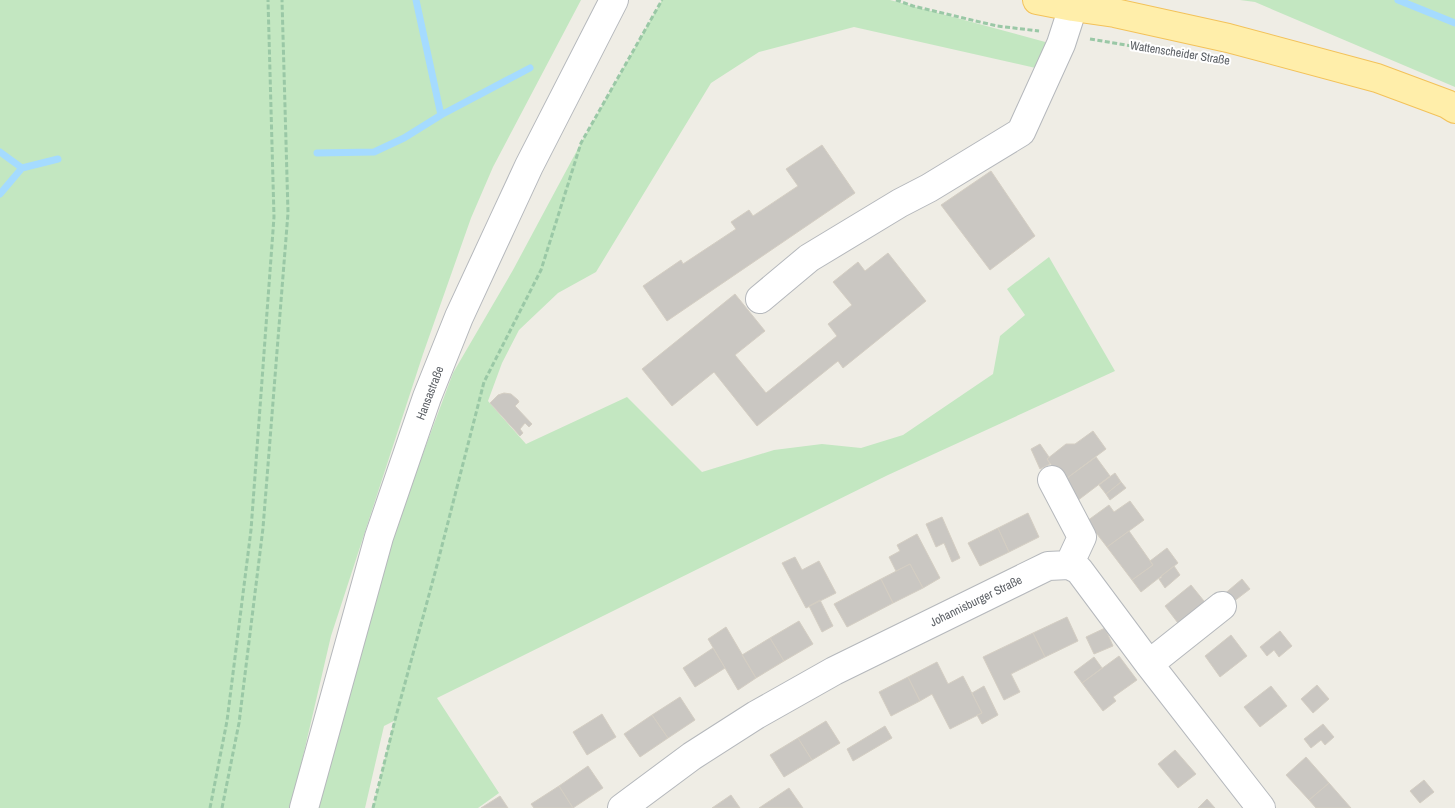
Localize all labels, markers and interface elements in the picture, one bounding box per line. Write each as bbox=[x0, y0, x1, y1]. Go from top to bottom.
street label: Wattenscheider Straße bbox=[1129, 37, 1231, 69]
street label: Hansastraße bbox=[412, 364, 448, 422]
street label: Johannisburger Straße bbox=[927, 572, 1025, 630]

